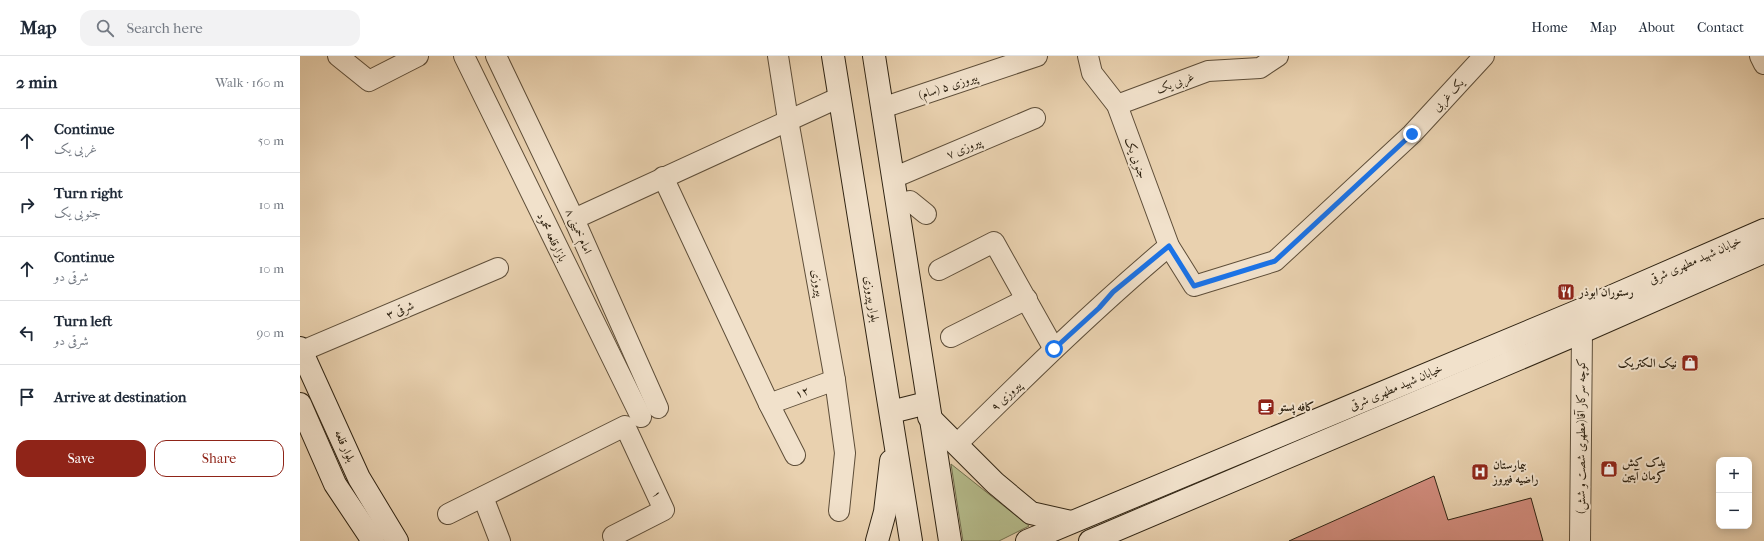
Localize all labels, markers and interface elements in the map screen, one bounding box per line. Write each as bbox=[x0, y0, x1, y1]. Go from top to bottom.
search box bbox=[80, 10, 360, 46]
text: Map bbox=[20, 17, 56, 39]
icon: search bbox=[94, 17, 116, 39]
text: Search here bbox=[126, 19, 203, 37]
text: Home bbox=[1531, 19, 1568, 36]
text: Map bbox=[1590, 19, 1617, 36]
text: About bbox=[1639, 19, 1675, 36]
text: Contact bbox=[1697, 19, 1744, 36]
street label: غربی یک bbox=[1154, 69, 1197, 99]
street label: پیروزی ۵ (سام) bbox=[917, 70, 981, 106]
text: 2 min bbox=[16, 72, 57, 92]
text: Walk · 160 m bbox=[215, 75, 284, 90]
street label: یک غربی bbox=[1429, 75, 1469, 116]
text: Continue bbox=[54, 120, 114, 138]
route end bbox=[1403, 125, 1421, 143]
icon: ahead bbox=[16, 130, 38, 152]
text: 50 m bbox=[258, 133, 284, 148]
street label: پیروزی ۷ bbox=[944, 134, 985, 164]
street label: جنوبی یک bbox=[1120, 135, 1150, 181]
text: غربی یک bbox=[54, 141, 97, 156]
text: Turn right bbox=[54, 184, 123, 202]
icon: right bbox=[16, 194, 38, 216]
text: 10 m bbox=[259, 197, 284, 212]
text: جنوبی یک bbox=[54, 205, 101, 220]
street label: امام خمینی ۸ bbox=[559, 206, 595, 258]
street label: بازارقلعه محمود bbox=[533, 210, 570, 264]
street label: خیابان شهید مطهری شرقی bbox=[1647, 233, 1744, 288]
text: Continue bbox=[54, 248, 114, 266]
icon: ahead bbox=[16, 258, 38, 280]
text: 10 m bbox=[259, 261, 284, 276]
street label: پیروزی bbox=[807, 268, 827, 299]
text: شرقی دو bbox=[54, 269, 89, 284]
street label: بلوار پیروزی bbox=[859, 275, 883, 323]
restaurant icon: رستوران ابوذر bbox=[1556, 282, 1576, 302]
place label: رستوران ابوذر bbox=[1577, 285, 1634, 300]
street label: ۳ شرقی bbox=[384, 298, 416, 323]
text: Turn left bbox=[54, 312, 112, 330]
icon: left bbox=[16, 322, 38, 344]
text: 90 m bbox=[256, 325, 284, 340]
text: شرقی دو bbox=[54, 333, 89, 348]
route start bbox=[1045, 340, 1063, 358]
shop icon: نیک الکتریک bbox=[1680, 353, 1700, 373]
place label: نیک الکتریک bbox=[1618, 356, 1677, 371]
street label: (مطهری شصت و شش)کوچه سرکار آقا bbox=[1573, 358, 1590, 514]
street label: خیابان شهید مطهری شرقی bbox=[1347, 361, 1445, 414]
street label: پیروزی ۹ bbox=[988, 378, 1026, 415]
street label: ۱۲ bbox=[793, 383, 811, 401]
icon: arrive bbox=[16, 386, 38, 408]
text: Arrive at destination bbox=[54, 388, 186, 406]
cafe icon: کافه پستو bbox=[1256, 397, 1276, 417]
place label: کافه پستو bbox=[1277, 400, 1315, 415]
street label: بلوار قلعه bbox=[332, 428, 358, 464]
button: Save bbox=[16, 440, 146, 477]
button: Share bbox=[154, 440, 284, 477]
place label: یدک کش کرمان آبتین bbox=[1622, 455, 1666, 484]
map controls bbox=[1716, 457, 1752, 529]
button: + bbox=[1716, 457, 1752, 493]
place label: بیمارستان راضیه فیروز bbox=[1491, 458, 1539, 486]
shop icon: یدک کش کرمان آبتین bbox=[1599, 459, 1619, 479]
hospital icon: بیمارستان راضیه فیروز bbox=[1470, 462, 1490, 482]
street label: ۱ bbox=[649, 488, 665, 500]
button: − bbox=[1716, 493, 1752, 529]

